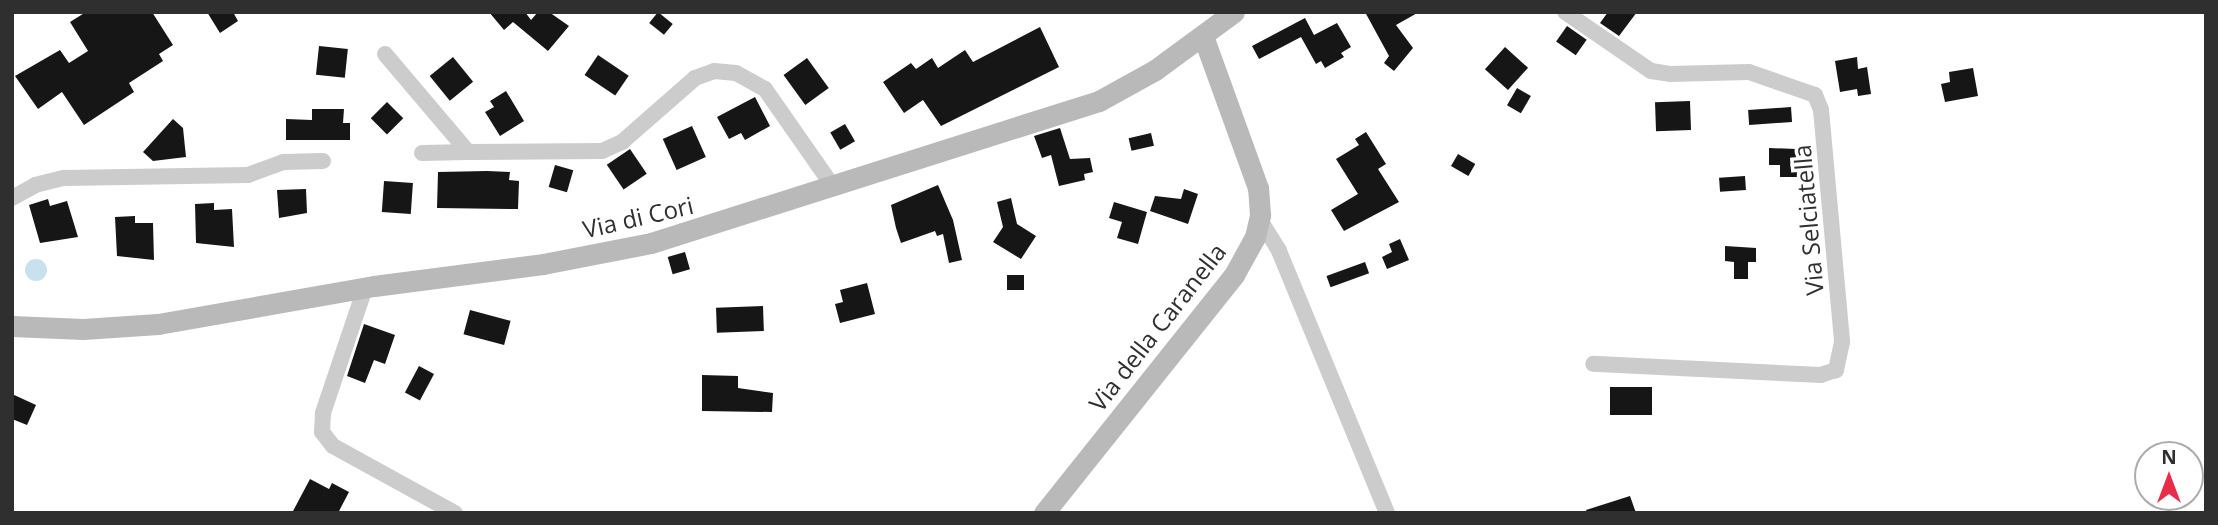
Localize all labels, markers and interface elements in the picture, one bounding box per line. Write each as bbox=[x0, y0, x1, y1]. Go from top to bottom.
street label: Via Selciatella bbox=[1787, 144, 1829, 296]
street label: Via di Cori bbox=[580, 190, 696, 244]
street label: Via della Caranella bbox=[1083, 237, 1231, 417]
north arrow bbox=[2134, 441, 2204, 511]
text: N bbox=[2161, 444, 2177, 470]

